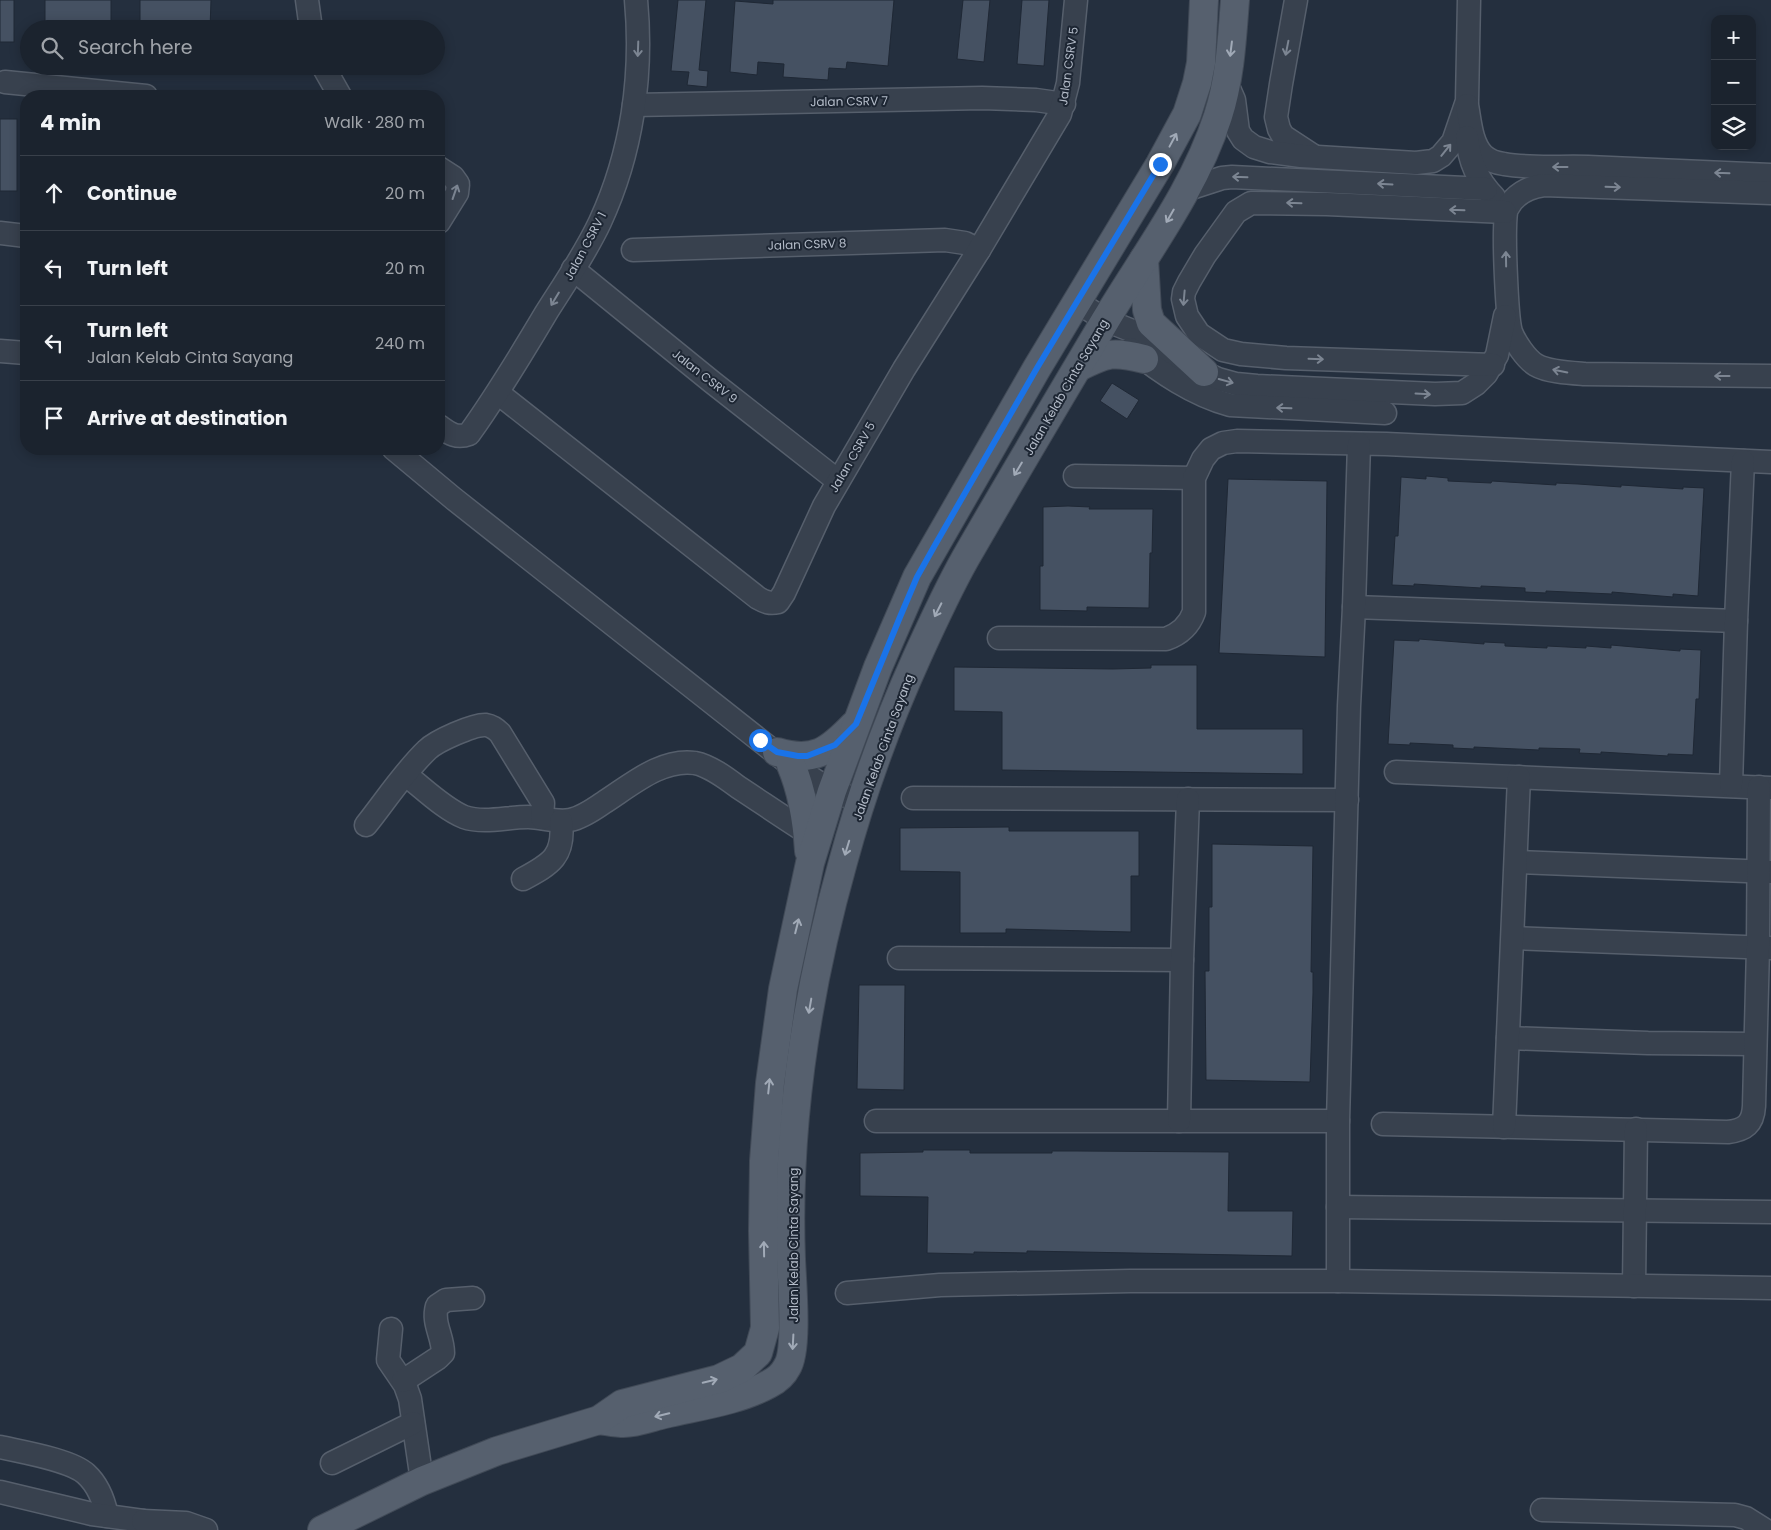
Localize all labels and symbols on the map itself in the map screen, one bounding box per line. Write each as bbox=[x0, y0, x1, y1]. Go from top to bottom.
street label: Jalan CSRV 5 bbox=[1054, 26, 1082, 106]
one-way arrow bbox=[633, 40, 643, 56]
one-way arrow bbox=[1226, 40, 1236, 56]
one-way arrow bbox=[1282, 40, 1292, 56]
street label: Jalan CSRV 7 bbox=[810, 92, 889, 110]
one-way arrow bbox=[1169, 133, 1179, 148]
one-way arrow bbox=[1441, 143, 1452, 156]
route end bbox=[1149, 153, 1172, 176]
one-way arrow bbox=[1552, 162, 1568, 172]
one-way arrow bbox=[1715, 168, 1731, 178]
one-way arrow bbox=[1233, 172, 1249, 182]
one-way arrow bbox=[1377, 180, 1393, 189]
one-way arrow bbox=[1605, 182, 1621, 192]
one-way arrow bbox=[451, 185, 460, 200]
one-way arrow bbox=[1286, 199, 1302, 208]
one-way arrow bbox=[1449, 205, 1465, 215]
street label: Jalan CSRV 1 bbox=[560, 209, 610, 283]
one-way arrow bbox=[1165, 209, 1175, 223]
street label: Jalan CSRV 8 bbox=[767, 234, 847, 254]
one-way arrow bbox=[1501, 252, 1511, 268]
one-way arrow bbox=[1180, 289, 1189, 305]
one-way arrow bbox=[550, 291, 560, 305]
street label: Jalan Kelab Cinta Sayang bbox=[1020, 316, 1112, 458]
street label: Jalan CSRV 9 bbox=[669, 345, 741, 407]
one-way arrow bbox=[1307, 354, 1323, 364]
one-way arrow bbox=[1552, 366, 1568, 375]
one-way arrow bbox=[1715, 371, 1731, 381]
one-way arrow bbox=[1218, 377, 1234, 386]
one-way arrow bbox=[1414, 389, 1431, 399]
one-way arrow bbox=[1276, 403, 1292, 413]
street label: Jalan CSRV 5 bbox=[825, 419, 879, 495]
one-way arrow bbox=[1013, 462, 1023, 476]
one-way arrow bbox=[933, 603, 943, 618]
street label: Jalan Kelab Cinta Sayang bbox=[849, 671, 917, 823]
route start bbox=[749, 729, 772, 752]
one-way arrow bbox=[842, 839, 852, 855]
one-way arrow bbox=[793, 919, 802, 935]
one-way arrow bbox=[805, 998, 815, 1014]
one-way arrow bbox=[764, 1079, 774, 1095]
street label: Jalan Kelab Cinta Sayang bbox=[785, 1168, 802, 1322]
one-way arrow bbox=[759, 1241, 768, 1257]
one-way arrow bbox=[788, 1334, 797, 1350]
one-way arrow bbox=[701, 1376, 717, 1385]
one-way arrow bbox=[655, 1411, 671, 1420]

